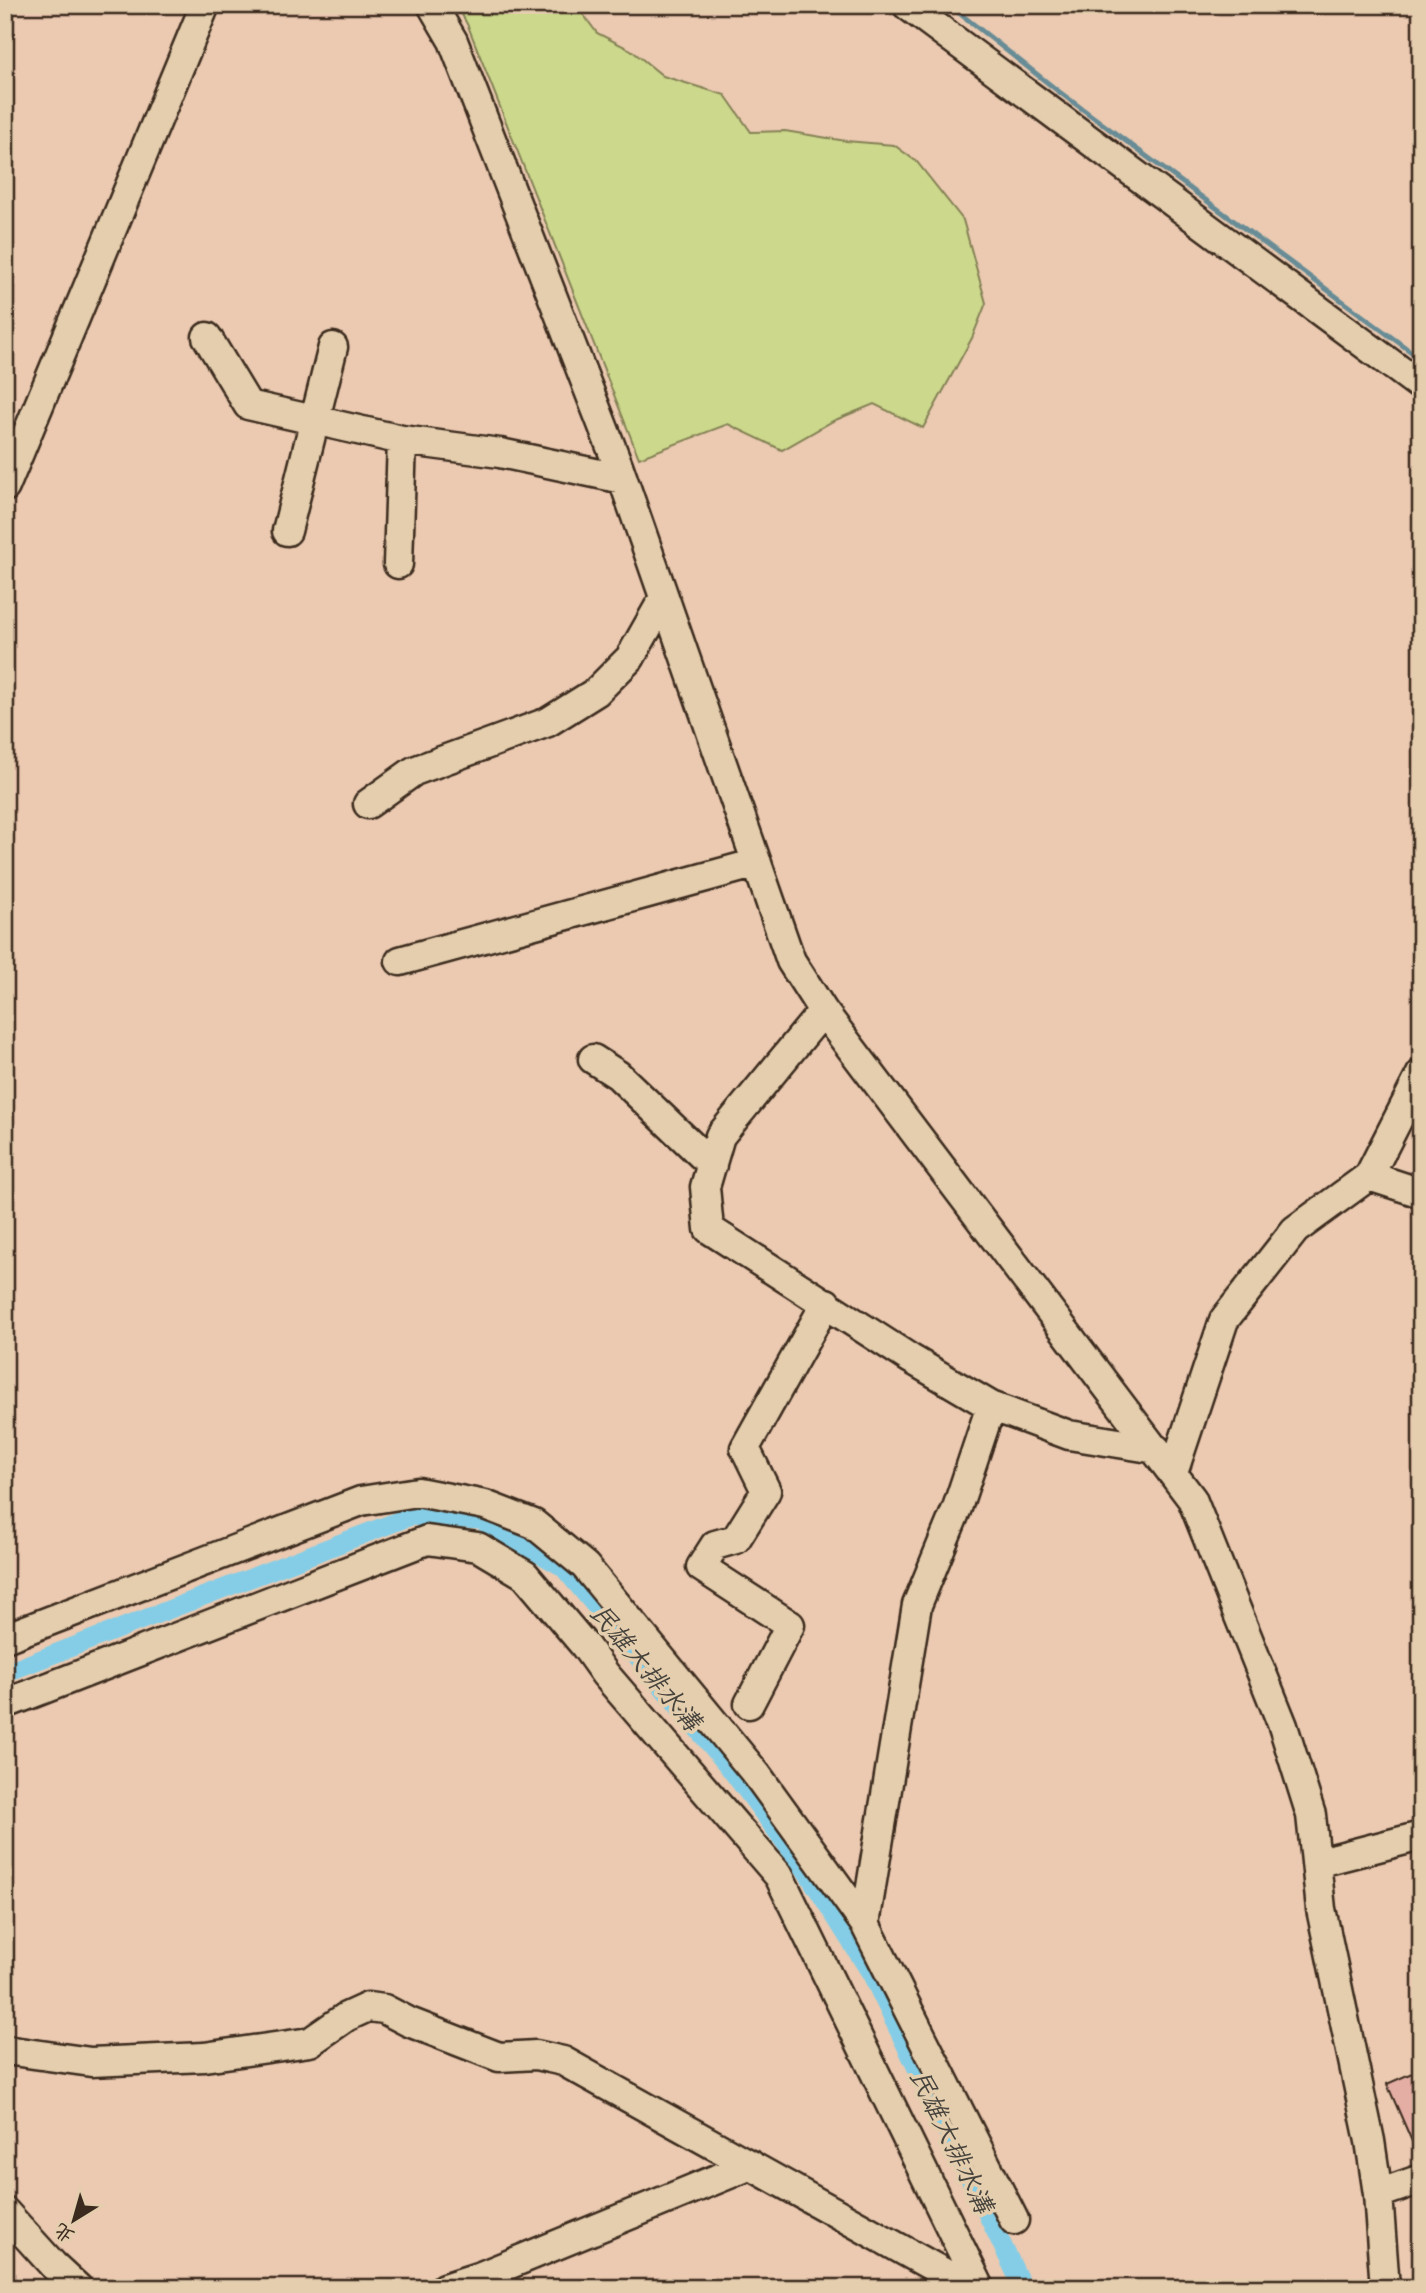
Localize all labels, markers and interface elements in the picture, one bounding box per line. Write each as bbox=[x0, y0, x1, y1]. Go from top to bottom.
water label: 民雄大排水溝 bbox=[584, 1597, 710, 1739]
water label: 民雄大排水溝 bbox=[903, 2064, 1001, 2220]
north arrow bbox=[38, 2184, 108, 2254]
text: 北 bbox=[50, 2218, 79, 2248]

